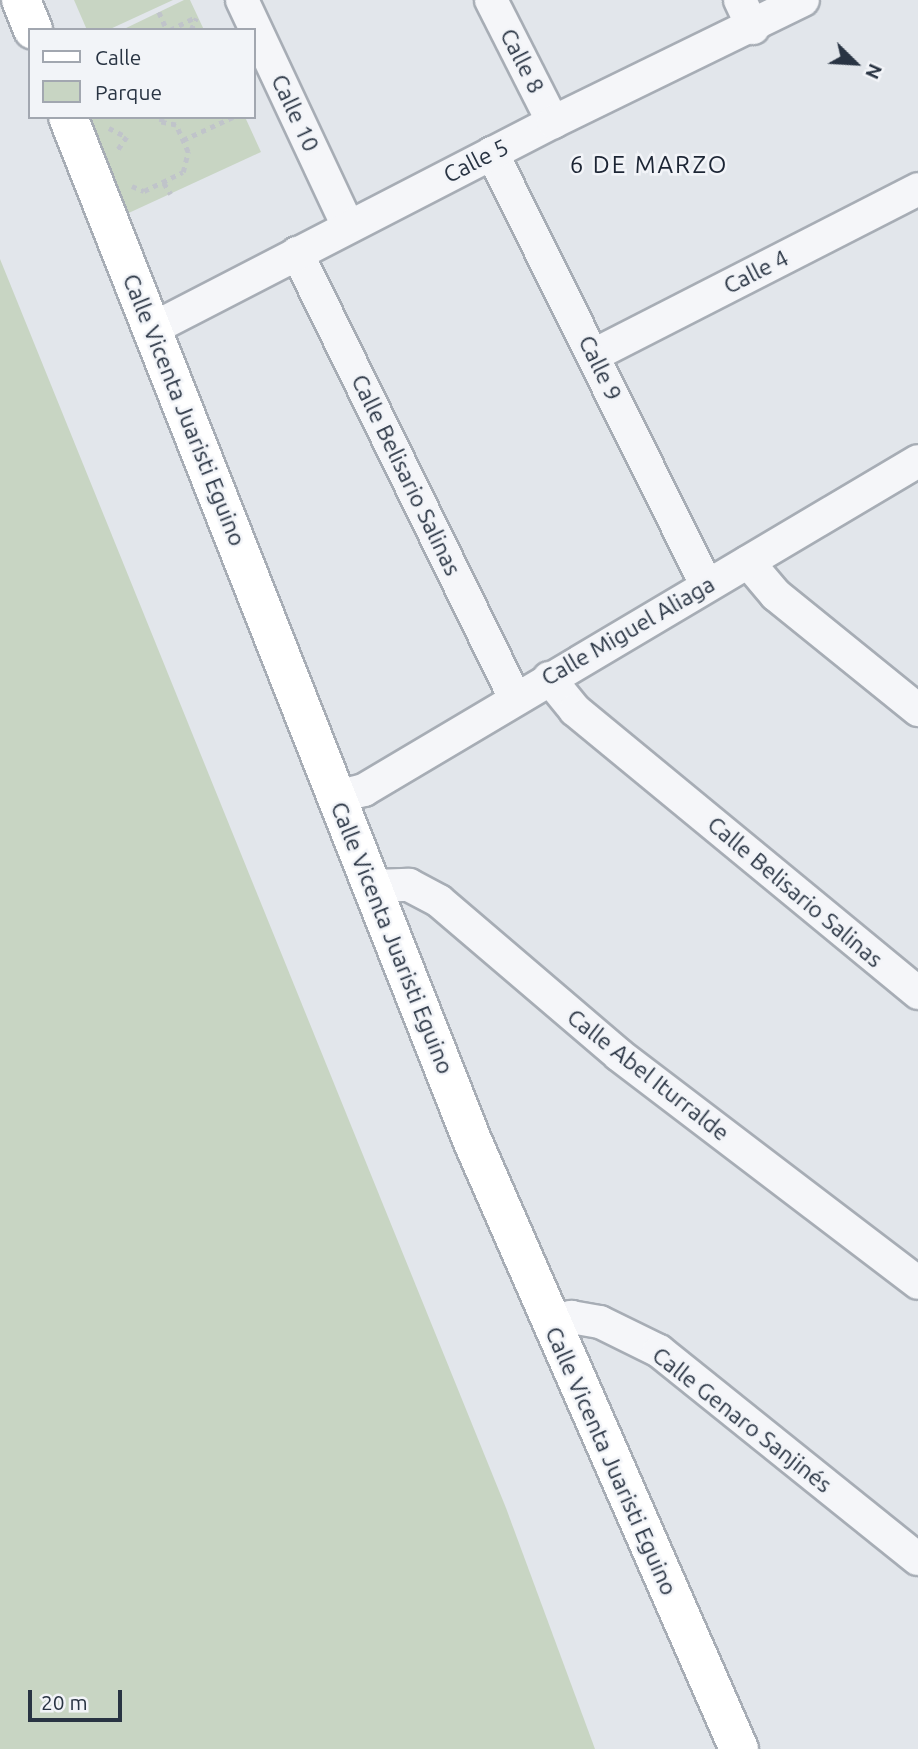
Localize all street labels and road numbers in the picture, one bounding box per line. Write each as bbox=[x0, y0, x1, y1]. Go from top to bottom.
street label: Calle 8 bbox=[494, 24, 550, 98]
street label: Calle 10 bbox=[265, 70, 325, 156]
street label: Calle 5 bbox=[439, 133, 513, 189]
street label: Calle 4 bbox=[719, 244, 793, 300]
street label: Calle Vicenta Juaristi Eguino bbox=[117, 270, 251, 550]
street label: Calle 9 bbox=[572, 331, 628, 405]
street label: Calle Belisario Salinas bbox=[345, 370, 467, 580]
street label: Calle Miguel Aliaga bbox=[537, 570, 719, 692]
street label: Calle Vicenta Juaristi Eguino bbox=[325, 798, 459, 1078]
street label: Calle Belisario Salinas bbox=[702, 811, 888, 973]
street label: Calle Abel Iturralde bbox=[562, 1003, 734, 1147]
street label: Calle Vicenta Juaristi Eguino bbox=[539, 1322, 683, 1600]
street label: Calle Genaro Sanjinés bbox=[647, 1341, 837, 1499]

